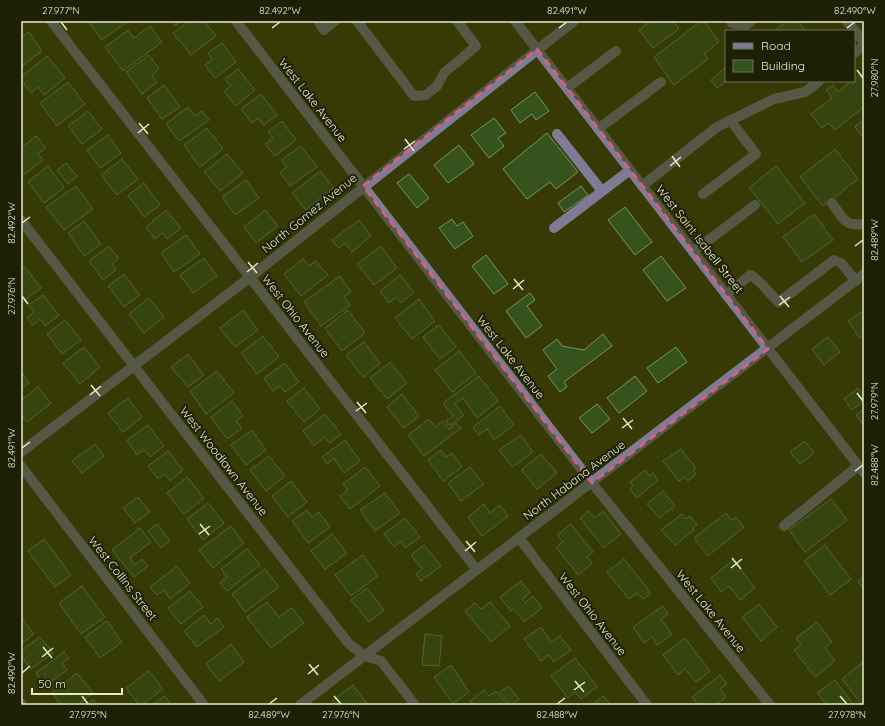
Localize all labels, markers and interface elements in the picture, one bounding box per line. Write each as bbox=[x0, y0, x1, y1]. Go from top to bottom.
text: 27.977°N bbox=[42, 4, 80, 17]
text: 82.492°W bbox=[259, 4, 301, 17]
text: 82.491°W bbox=[547, 4, 587, 17]
text: 82.490°W bbox=[834, 4, 876, 17]
legend bbox=[725, 30, 855, 82]
text: Road bbox=[761, 38, 791, 53]
street label: West Lake Avenue bbox=[276, 55, 350, 145]
text: Building bbox=[761, 58, 805, 73]
text: 27.980°N bbox=[868, 58, 881, 98]
street label: North Gomez Avenue bbox=[258, 170, 360, 256]
street label: West Saint Isabell Street bbox=[653, 182, 747, 296]
text: 82.492°W bbox=[5, 202, 18, 244]
text: 82.489°W bbox=[868, 219, 881, 261]
street label: West Ohio Avenue bbox=[259, 271, 333, 361]
text: 27.976°N bbox=[5, 277, 18, 315]
street label: West Lake Avenue bbox=[474, 312, 548, 402]
text: 27.979°N bbox=[868, 382, 881, 420]
street label: West Woodlawn Avenue bbox=[177, 403, 271, 519]
text: 82.491°W bbox=[5, 428, 18, 468]
street label: North Habana Avenue bbox=[520, 437, 628, 523]
text: 82.488°W bbox=[868, 444, 881, 486]
street label: West Collins Street bbox=[85, 533, 161, 623]
street label: West Lake Avenue bbox=[673, 567, 749, 656]
street label: West Ohio Avenue bbox=[556, 569, 630, 659]
text: 82.490°W bbox=[5, 652, 18, 694]
scale bar bbox=[32, 670, 122, 696]
text: 50 m bbox=[38, 676, 66, 691]
text: 27.975°N bbox=[69, 708, 107, 721]
text: 82.489°W bbox=[248, 708, 290, 721]
text: 27.976°N bbox=[322, 708, 360, 721]
text: 82.488°W bbox=[536, 708, 578, 721]
text: 27.978°N bbox=[828, 708, 866, 721]

